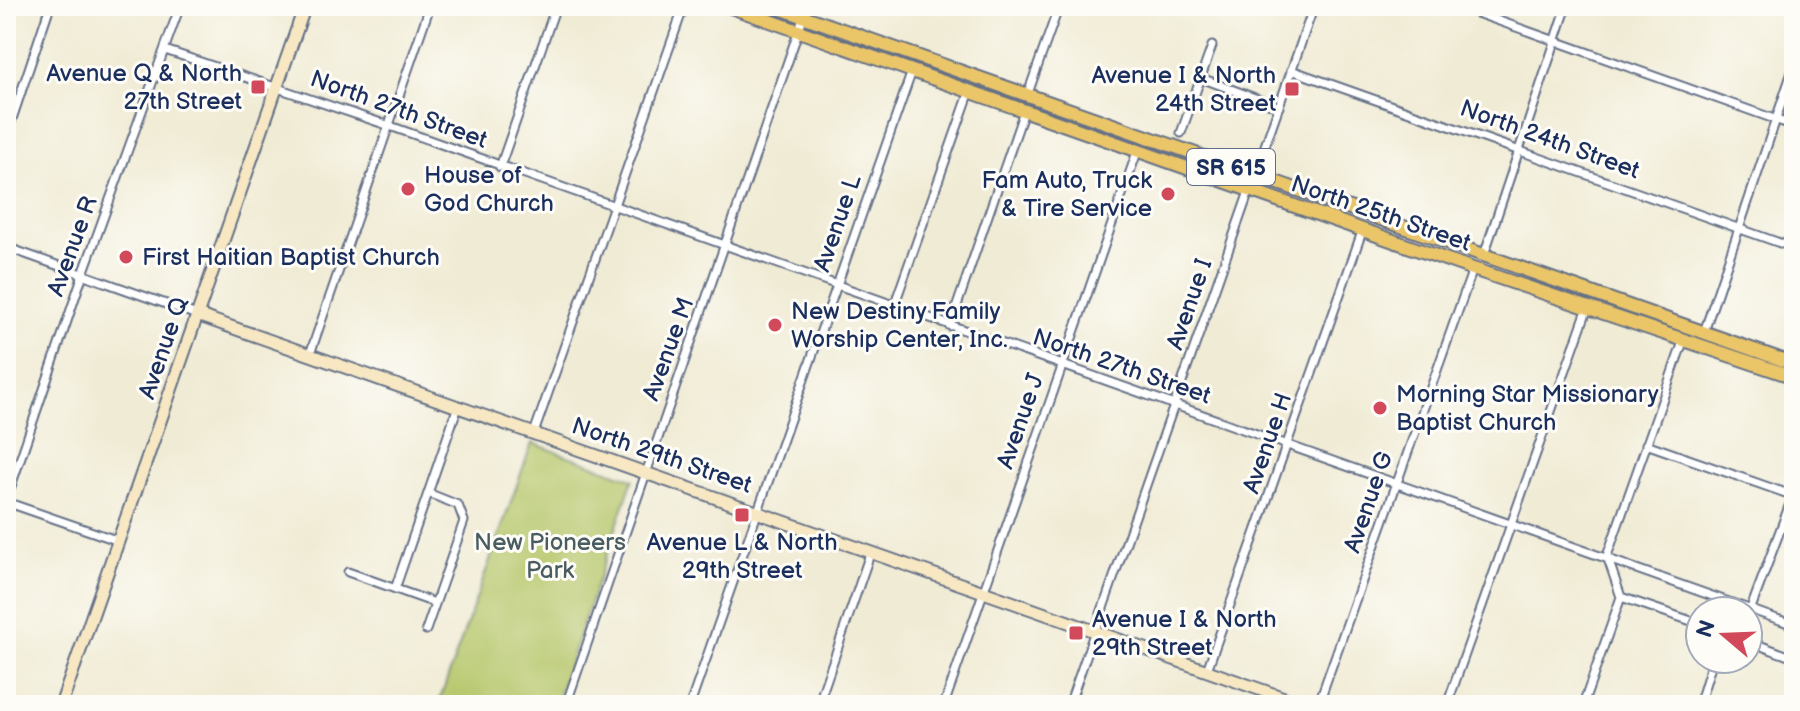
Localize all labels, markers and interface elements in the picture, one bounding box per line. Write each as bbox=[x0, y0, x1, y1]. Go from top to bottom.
place label: Avenue Q & North 27th Street bbox=[46, 59, 243, 116]
place label: Avenue I & North 24th Street bbox=[1091, 61, 1277, 118]
street label: North 27th Street bbox=[306, 64, 492, 155]
marker: Avenue Q & North 27th Street bbox=[249, 78, 267, 96]
marker: Avenue I & North 24th Street bbox=[1283, 80, 1301, 98]
street label: North 24th Street bbox=[1456, 94, 1644, 186]
road number: SR 615 bbox=[1187, 149, 1275, 185]
place label: House of God Church bbox=[424, 161, 554, 218]
place label: Fam Auto, Truck & Tire Service bbox=[981, 166, 1152, 223]
street label: North 25th Street bbox=[1287, 169, 1475, 258]
street label: Avenue L bbox=[807, 171, 868, 276]
marker: House of God Church bbox=[399, 180, 417, 198]
marker: Fam Auto, Truck & Tire Service bbox=[1159, 185, 1177, 203]
street label: Avenue R bbox=[41, 192, 104, 300]
place label: First Haitian Baptist Church bbox=[142, 243, 440, 272]
marker: First Haitian Baptist Church bbox=[117, 248, 135, 266]
street label: Avenue I bbox=[1160, 255, 1219, 354]
street label: Avenue Q bbox=[133, 293, 194, 403]
street label: Avenue M bbox=[636, 294, 701, 405]
place label: New Destiny Family Worship Center, Inc. bbox=[791, 297, 1008, 354]
marker: New Destiny Family Worship Center, Inc. bbox=[766, 316, 784, 334]
street label: North 27th Street bbox=[1029, 322, 1215, 411]
street label: Avenue J bbox=[991, 370, 1050, 473]
place label: Morning Star Missionary Baptist Church bbox=[1396, 380, 1659, 437]
street label: Avenue H bbox=[1237, 389, 1298, 497]
marker: Morning Star Missionary Baptist Church bbox=[1371, 399, 1389, 417]
street label: North 29th Street bbox=[568, 411, 756, 500]
street label: Avenue G bbox=[1338, 448, 1399, 557]
marker: Avenue L & North 29th Street bbox=[733, 506, 751, 524]
park label: New Pioneers Park bbox=[474, 528, 626, 585]
place label: Avenue L & North 29th Street bbox=[647, 528, 837, 585]
north arrow bbox=[1684, 595, 1764, 675]
place label: Avenue I & North 29th Street bbox=[1092, 605, 1277, 662]
text: N bbox=[1691, 617, 1722, 641]
marker: Avenue I & North 29th Street bbox=[1067, 624, 1085, 642]

